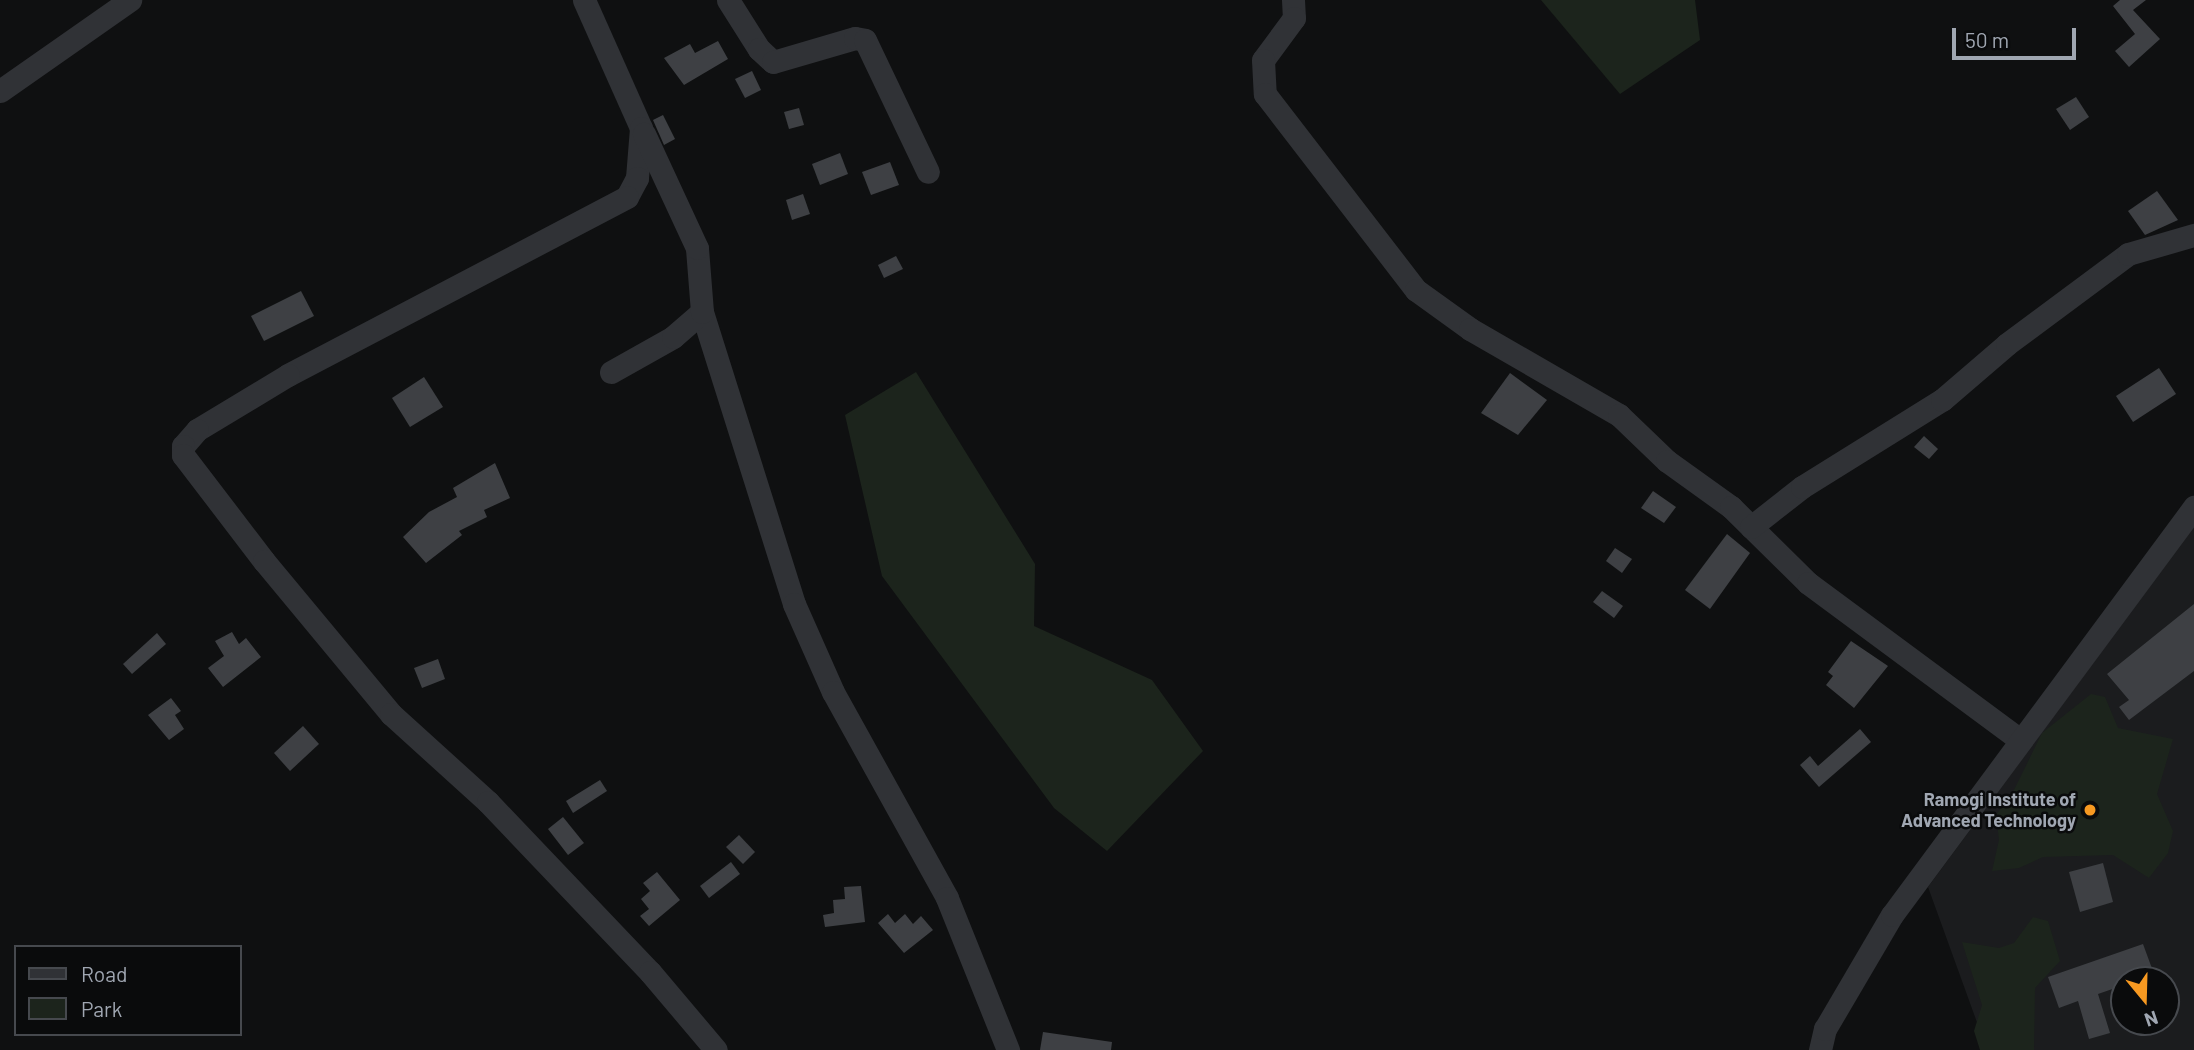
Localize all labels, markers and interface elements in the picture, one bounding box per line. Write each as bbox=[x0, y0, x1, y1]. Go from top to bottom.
scale bar bbox=[1956, 14, 2080, 58]
text: 50 m bbox=[1965, 27, 2009, 52]
place label: Ramogi Institute of Advanced Technology bbox=[1901, 789, 2076, 832]
marker: Ramogi Institute of Advanced Technology bbox=[2082, 802, 2098, 818]
legend bbox=[14, 945, 242, 1036]
text: Road bbox=[81, 961, 127, 986]
north arrow bbox=[2110, 966, 2180, 1036]
text: Park bbox=[81, 996, 122, 1021]
text: N bbox=[2142, 1007, 2161, 1032]

